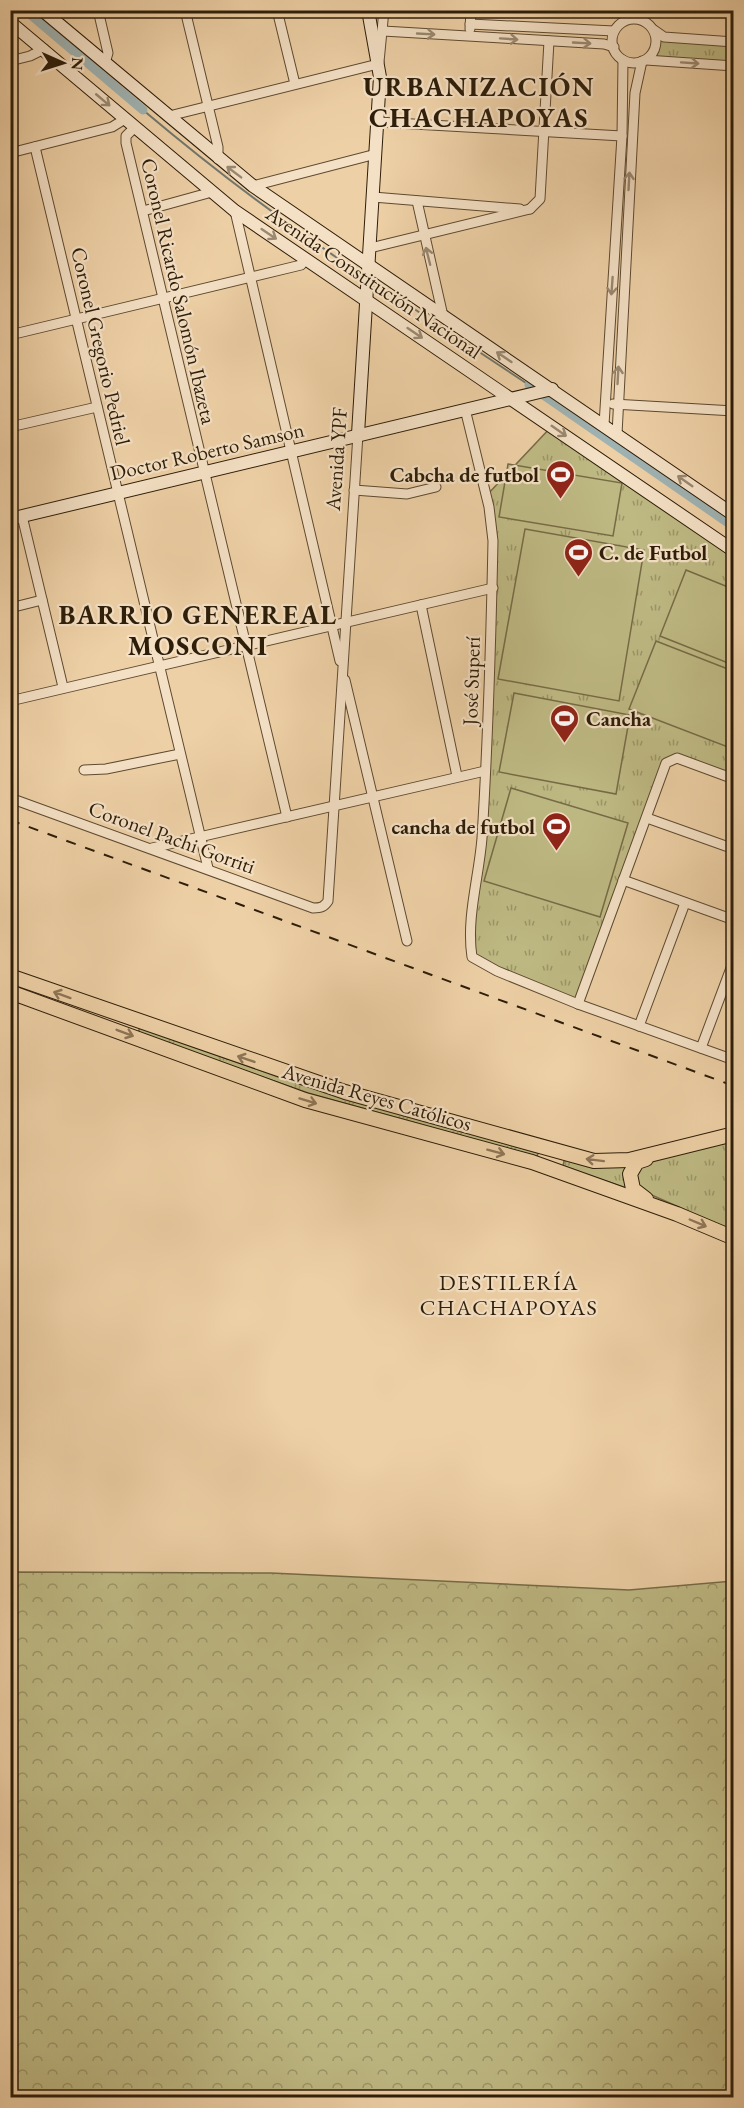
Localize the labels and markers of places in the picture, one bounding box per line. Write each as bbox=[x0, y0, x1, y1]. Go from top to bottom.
sports icon: Cabcha de futbol bbox=[544, 458, 576, 500]
place label: Cabcha de futbol bbox=[390, 461, 539, 488]
sports icon: C. de Futbol bbox=[562, 536, 594, 578]
place label: C. de Futbol bbox=[599, 539, 707, 566]
sports icon: Cancha bbox=[549, 702, 581, 744]
place label: Cancha bbox=[586, 705, 652, 732]
sports icon: cancha de futbol bbox=[540, 810, 572, 852]
place label: cancha de futbol bbox=[392, 813, 535, 840]

